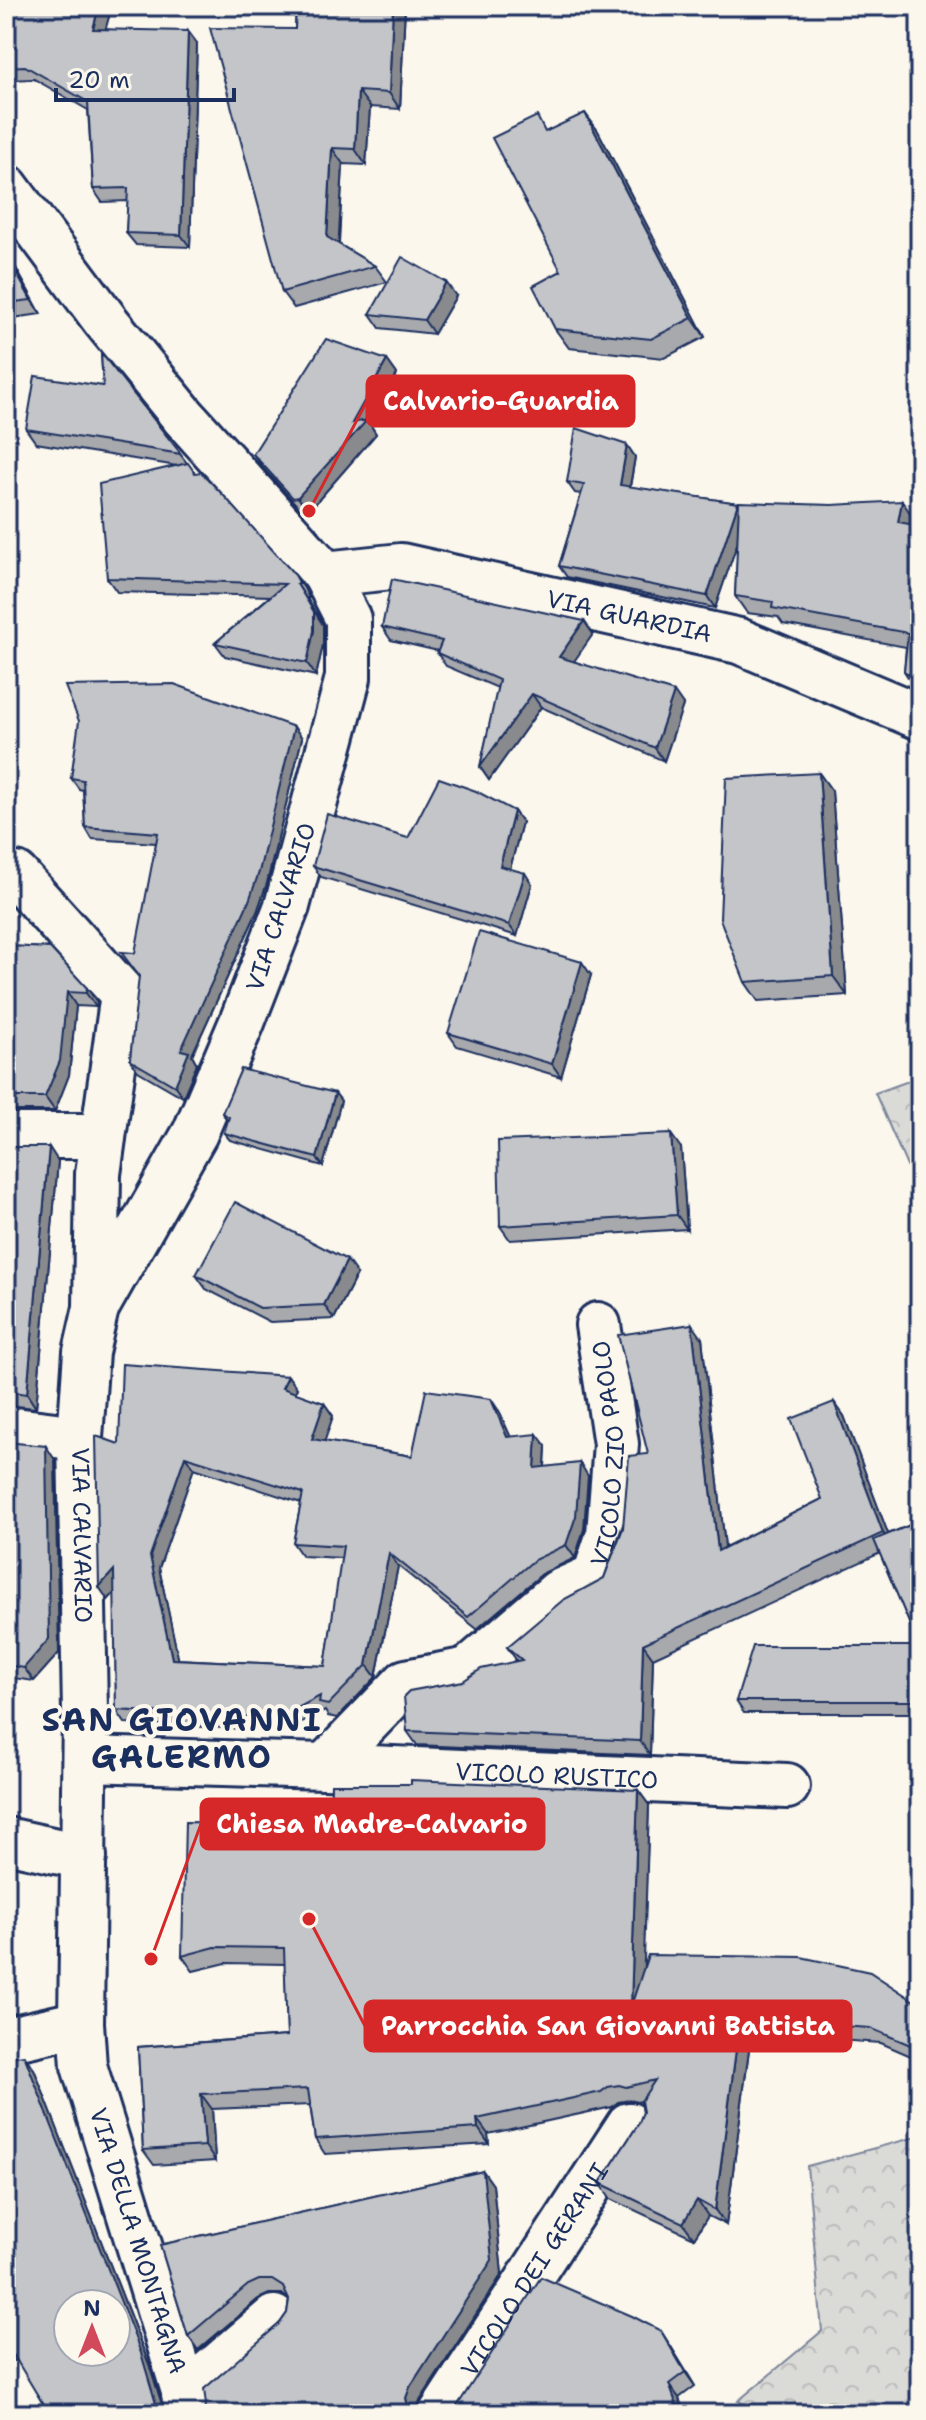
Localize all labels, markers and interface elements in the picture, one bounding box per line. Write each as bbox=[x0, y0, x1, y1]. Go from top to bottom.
scale bar bbox=[56, 52, 234, 102]
text: 20 m bbox=[68, 64, 130, 96]
callout: Calvario-Guardia bbox=[367, 376, 634, 426]
text: Calvario-Guardia bbox=[383, 383, 619, 418]
street label: VIA GUARDIA bbox=[543, 583, 715, 650]
street label: VIA CALVARIO bbox=[239, 819, 323, 995]
street label: VICOLO ZIO PAOLO bbox=[583, 1338, 632, 1571]
street label: VIA CALVARIO bbox=[64, 1447, 99, 1623]
district label: SAN GIOVANNI GALERMO bbox=[41, 1698, 323, 1778]
street label: VICOLO RUSTICO bbox=[455, 1756, 659, 1796]
callout: Chiesa Madre-Calvario bbox=[201, 1799, 544, 1849]
text: Chiesa Madre-Calvario bbox=[216, 1806, 528, 1841]
callout: Parrocchia San Giovanni Battista bbox=[365, 2001, 851, 2051]
text: Parrocchia San Giovanni Battista bbox=[381, 2008, 835, 2043]
street label: VIA DELLA MONTAGNA bbox=[83, 2104, 191, 2376]
street label: VICOLO DEI GERANI bbox=[454, 2157, 616, 2383]
north arrow bbox=[52, 2288, 132, 2368]

